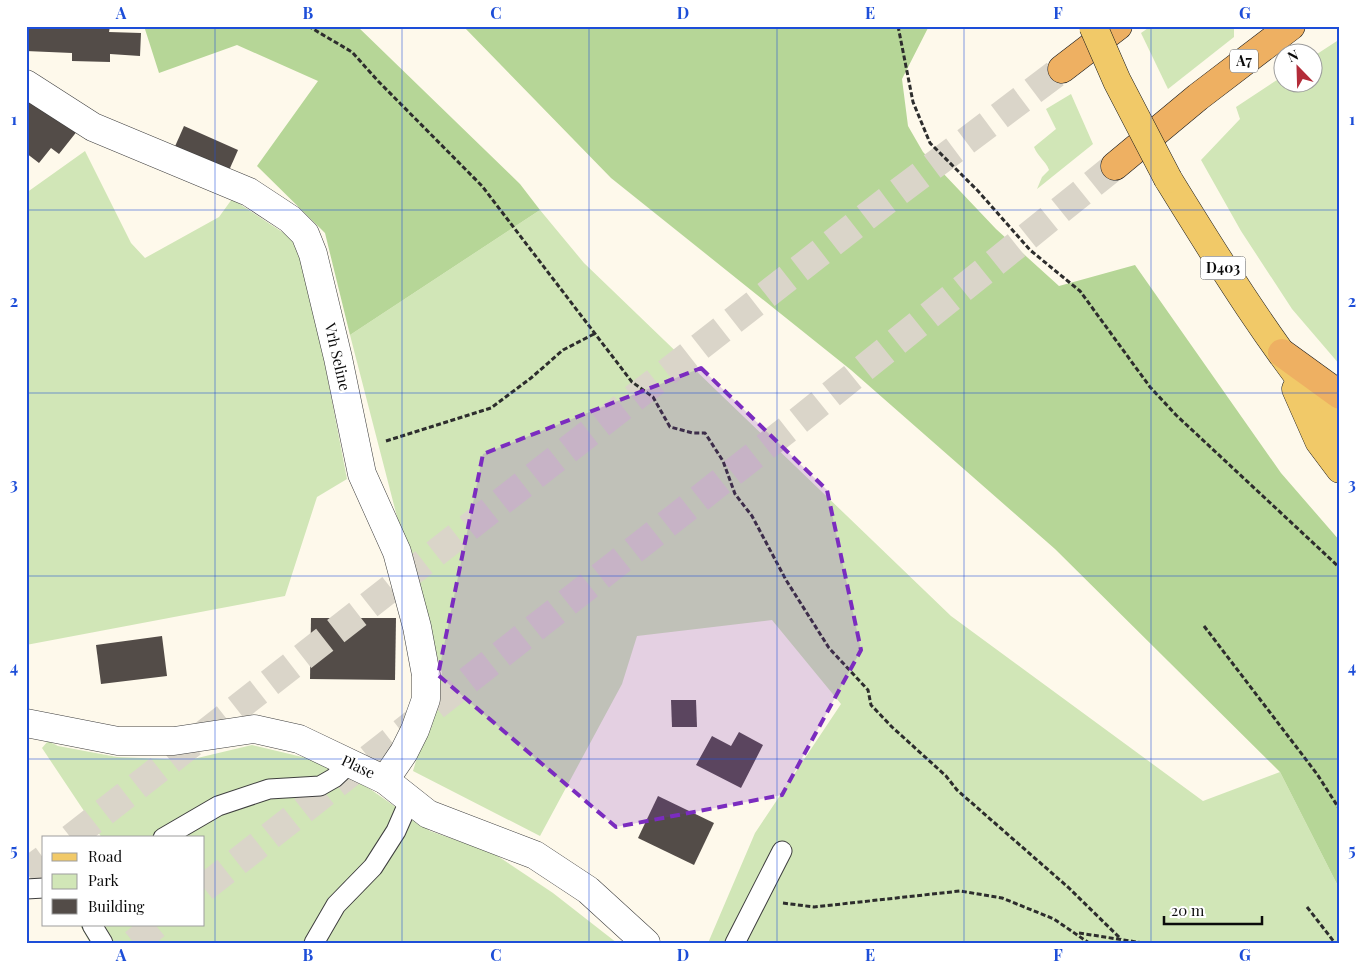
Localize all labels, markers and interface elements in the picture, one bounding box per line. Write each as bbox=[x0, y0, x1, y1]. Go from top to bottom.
text: A bbox=[115, 2, 127, 23]
text: B bbox=[303, 2, 314, 23]
text: C bbox=[490, 2, 502, 23]
text: D bbox=[677, 2, 689, 23]
text: E bbox=[865, 2, 875, 23]
text: F bbox=[1053, 2, 1063, 23]
text: G bbox=[1239, 2, 1251, 23]
north arrow bbox=[1274, 42, 1324, 92]
text: N bbox=[1284, 45, 1301, 66]
road number: A7 bbox=[1230, 49, 1258, 72]
text: 1 bbox=[11, 108, 17, 129]
text: 1 bbox=[1349, 108, 1355, 129]
road number: D403 bbox=[1200, 256, 1246, 280]
text: 2 bbox=[10, 290, 18, 311]
text: 2 bbox=[1348, 290, 1356, 311]
street label: Vrh Seline bbox=[320, 320, 355, 393]
text: 3 bbox=[10, 473, 18, 494]
text: 3 bbox=[1348, 473, 1356, 494]
text: 4 bbox=[10, 656, 18, 677]
text: 4 bbox=[1348, 656, 1356, 677]
street label: Plase bbox=[338, 750, 378, 782]
legend bbox=[42, 836, 205, 926]
text: 5 bbox=[10, 839, 18, 860]
text: 5 bbox=[1348, 839, 1356, 860]
text: Road bbox=[88, 846, 122, 866]
text: Park bbox=[88, 870, 120, 890]
scale bar bbox=[1164, 894, 1261, 926]
text: Building bbox=[88, 896, 145, 916]
text: 20 m bbox=[1171, 900, 1205, 920]
text: A bbox=[115, 944, 127, 965]
text: B bbox=[303, 944, 314, 965]
text: C bbox=[490, 944, 502, 965]
text: D bbox=[677, 944, 689, 965]
text: E bbox=[865, 944, 875, 965]
text: F bbox=[1053, 944, 1063, 965]
text: G bbox=[1239, 944, 1251, 965]

